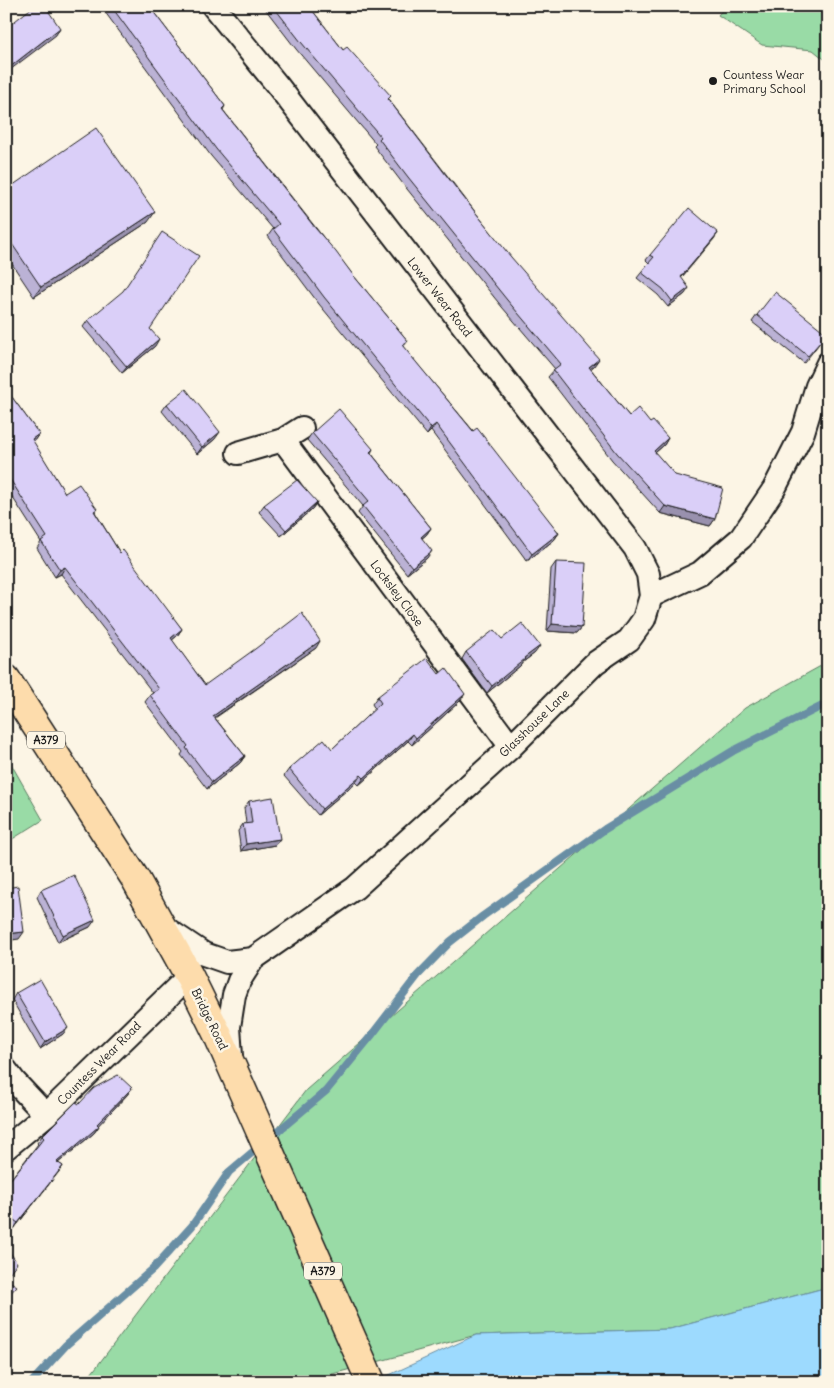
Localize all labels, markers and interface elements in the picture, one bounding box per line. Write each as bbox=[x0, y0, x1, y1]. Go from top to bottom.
place label: Countess Wear Primary School bbox=[723, 67, 806, 96]
marker: Countess Wear Primary School bbox=[707, 75, 719, 87]
street label: Lower Wear Road bbox=[404, 254, 476, 340]
street label: Locksley Close bbox=[367, 557, 427, 629]
street label: Glasshouse Lane bbox=[496, 686, 572, 760]
road number: A379 bbox=[27, 732, 65, 748]
street label: Bridge Road bbox=[189, 986, 231, 1052]
street label: Countess Wear Road bbox=[54, 1018, 144, 1108]
road number: A379 bbox=[304, 1262, 342, 1280]

